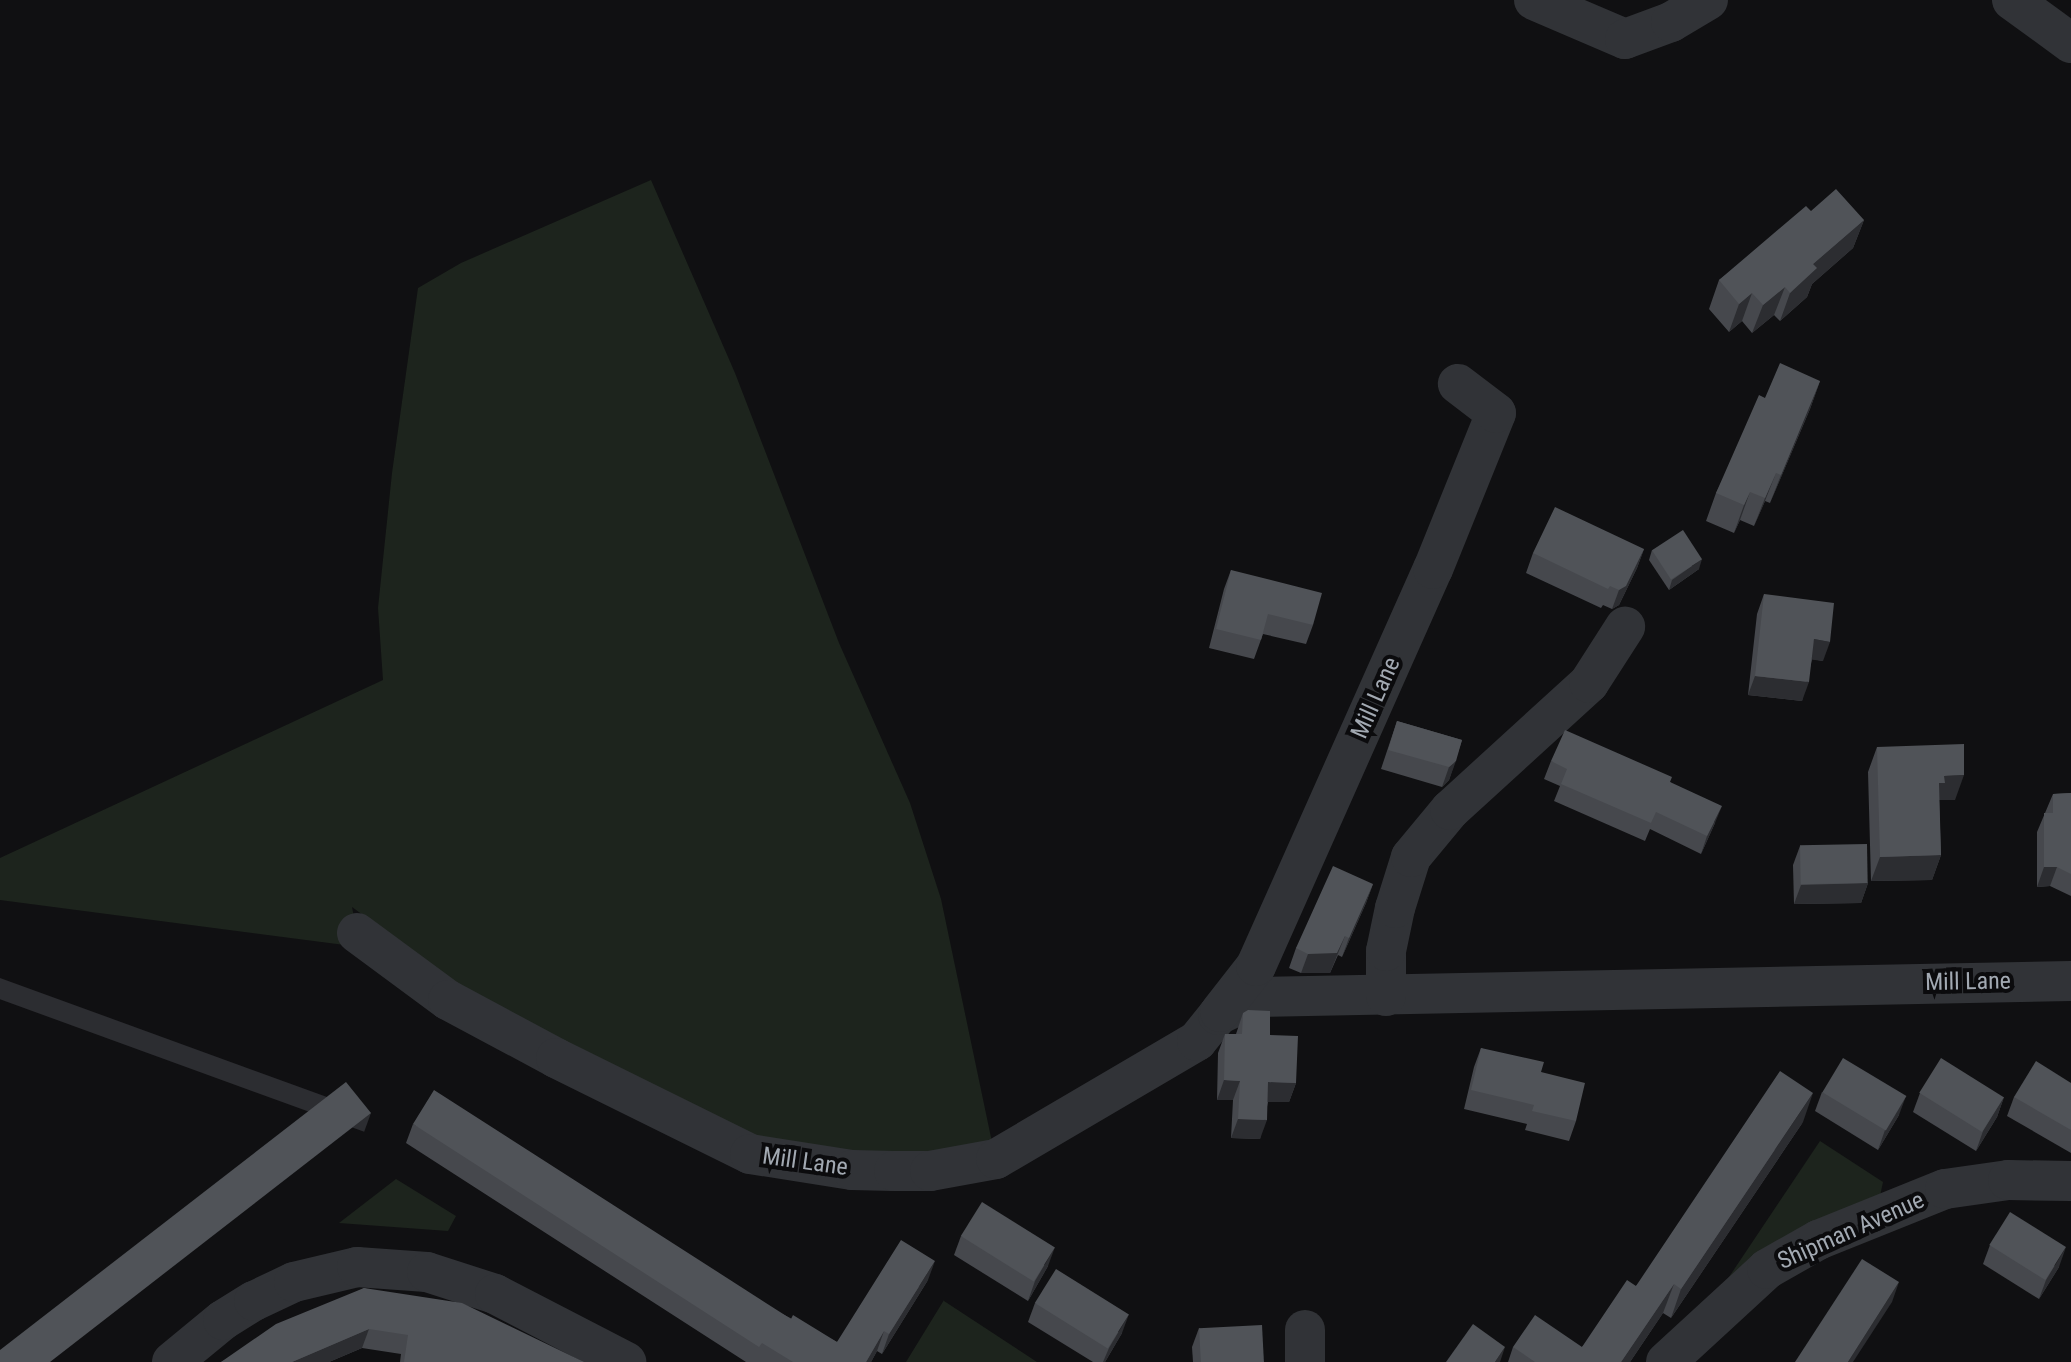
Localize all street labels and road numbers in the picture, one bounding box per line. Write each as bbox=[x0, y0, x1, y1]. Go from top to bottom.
street label: Mill Lane bbox=[1345, 653, 1407, 743]
street label: Mill Lane bbox=[1925, 967, 2011, 997]
street label: Mill Lane bbox=[760, 1142, 850, 1182]
street label: Shipman Avenue bbox=[1773, 1186, 1929, 1276]

